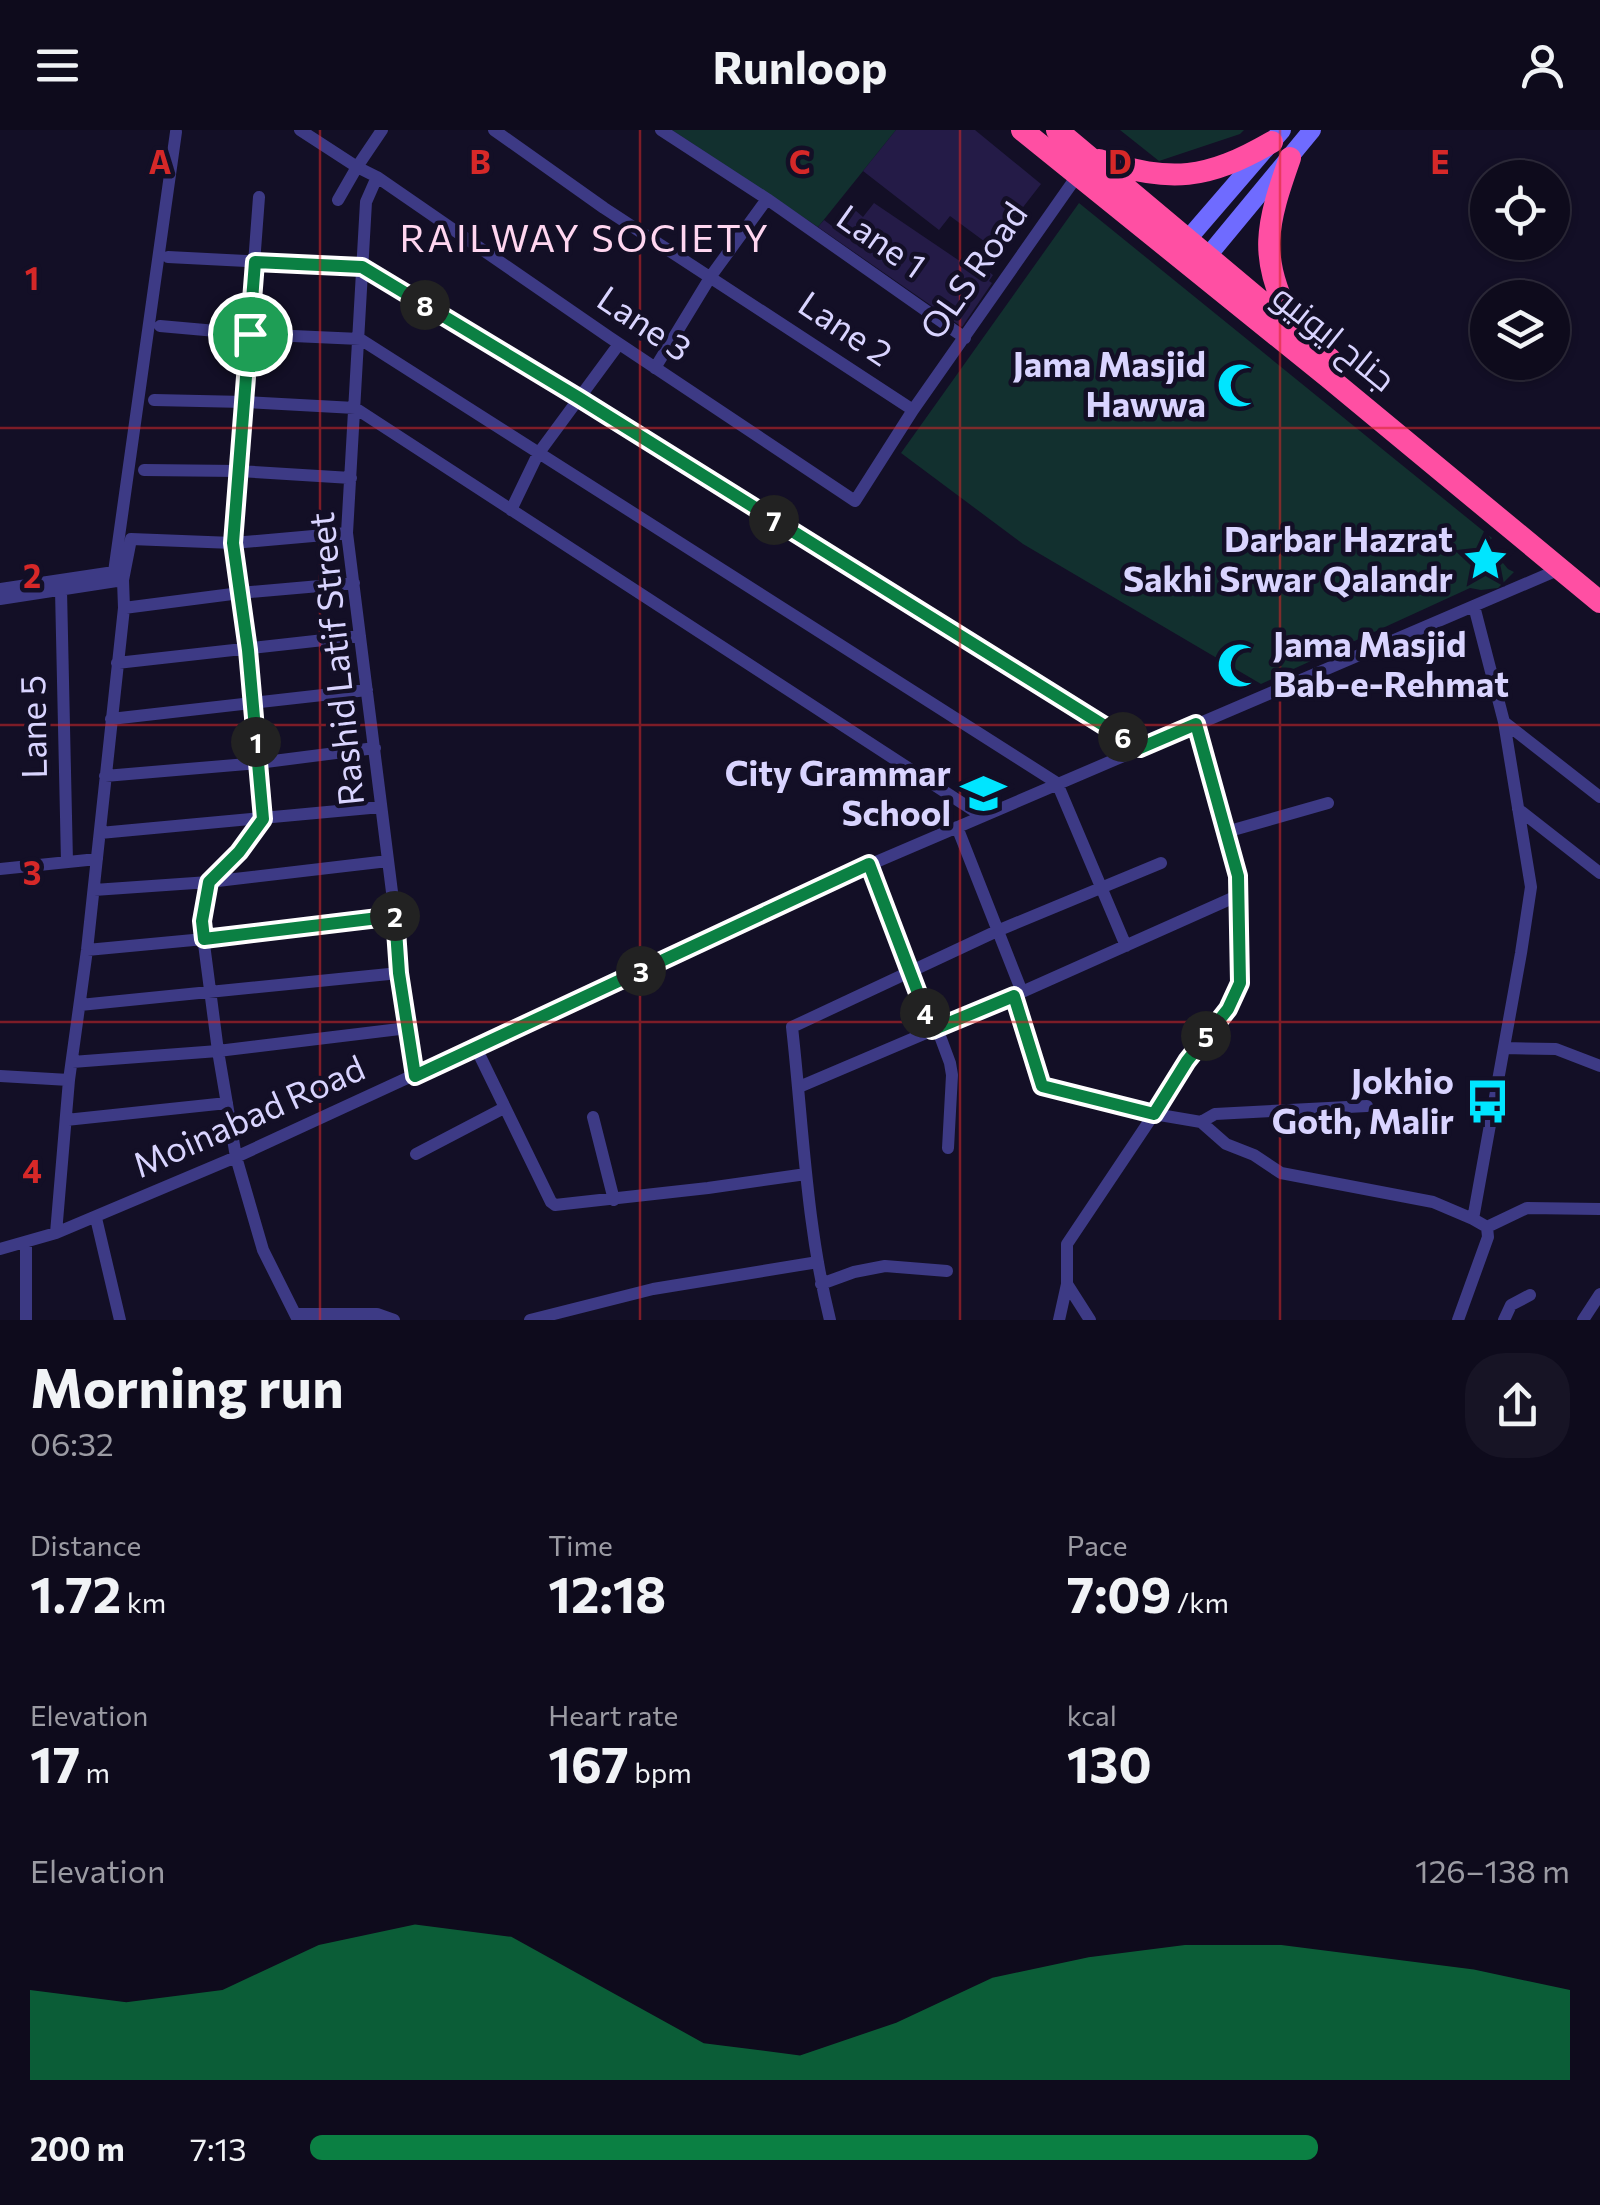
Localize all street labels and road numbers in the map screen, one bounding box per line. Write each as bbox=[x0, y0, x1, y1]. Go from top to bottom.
street label: OLS Road bbox=[909, 193, 1035, 346]
street label: Lane 1 bbox=[830, 194, 935, 286]
street label: جناح ایونیو bbox=[1263, 273, 1406, 402]
street label: Lane 3 bbox=[590, 275, 700, 369]
street label: Lane 2 bbox=[792, 280, 901, 374]
street label: Rashid Latif Street bbox=[298, 510, 371, 808]
street label: Lane 5 bbox=[9, 675, 54, 779]
street label: Moinabad Road bbox=[125, 1044, 371, 1185]

